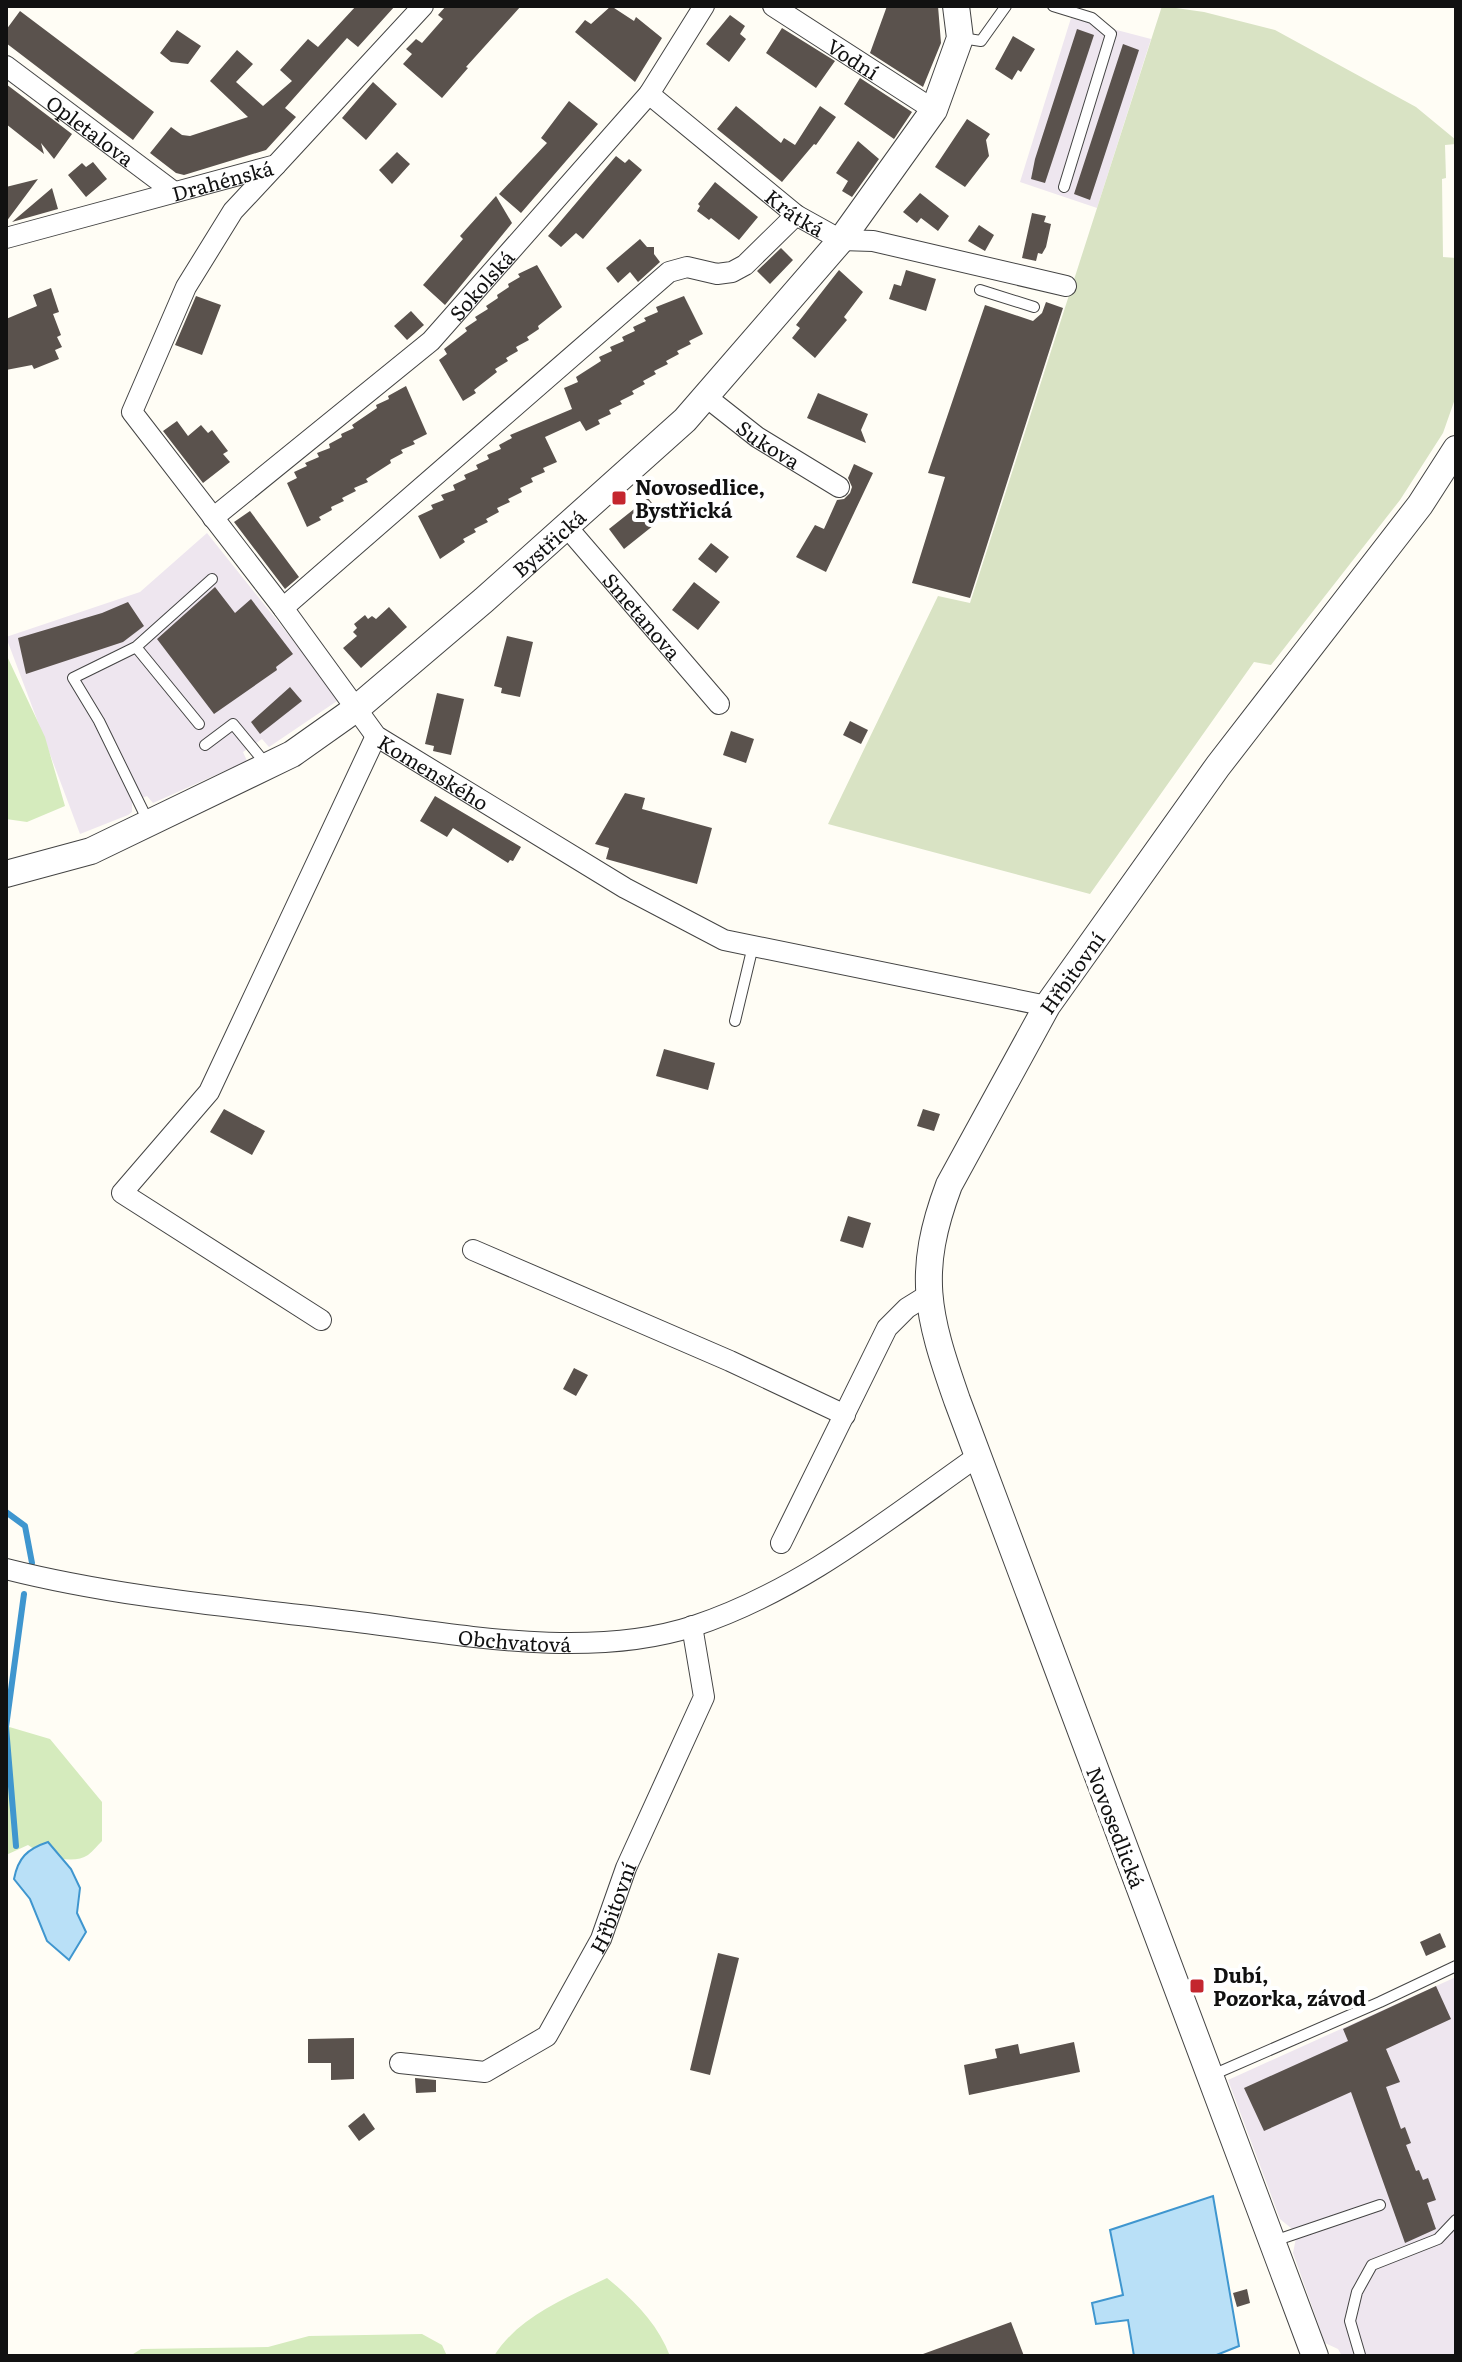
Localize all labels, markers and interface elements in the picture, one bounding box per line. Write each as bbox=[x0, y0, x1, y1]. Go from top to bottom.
street label: Vodní bbox=[822, 30, 886, 86]
street label: Opletalova bbox=[41, 87, 141, 173]
street label: Drahénská bbox=[168, 151, 277, 208]
street label: Krátká bbox=[759, 181, 830, 243]
street label: Sokolská bbox=[441, 242, 520, 327]
street label: Sukova bbox=[731, 412, 807, 475]
place label: Novosedlice, Bystřická bbox=[635, 471, 765, 524]
marker: Novosedlice, Bystřická bbox=[610, 489, 628, 507]
street label: Bystřická bbox=[505, 501, 592, 583]
street label: Smetanova bbox=[597, 565, 689, 666]
street label: Komenského bbox=[373, 726, 495, 817]
street label: Hřbitovní bbox=[1031, 924, 1111, 1020]
street label: Obchvatová bbox=[457, 1620, 571, 1658]
street label: Novosedlická bbox=[1080, 1762, 1154, 1892]
street label: Hřbitovní bbox=[581, 1856, 642, 1958]
place label: Dubí, Pozorka, závod bbox=[1213, 1959, 1366, 2012]
marker: Dubí, Pozorka, závod bbox=[1188, 1977, 1206, 1995]

